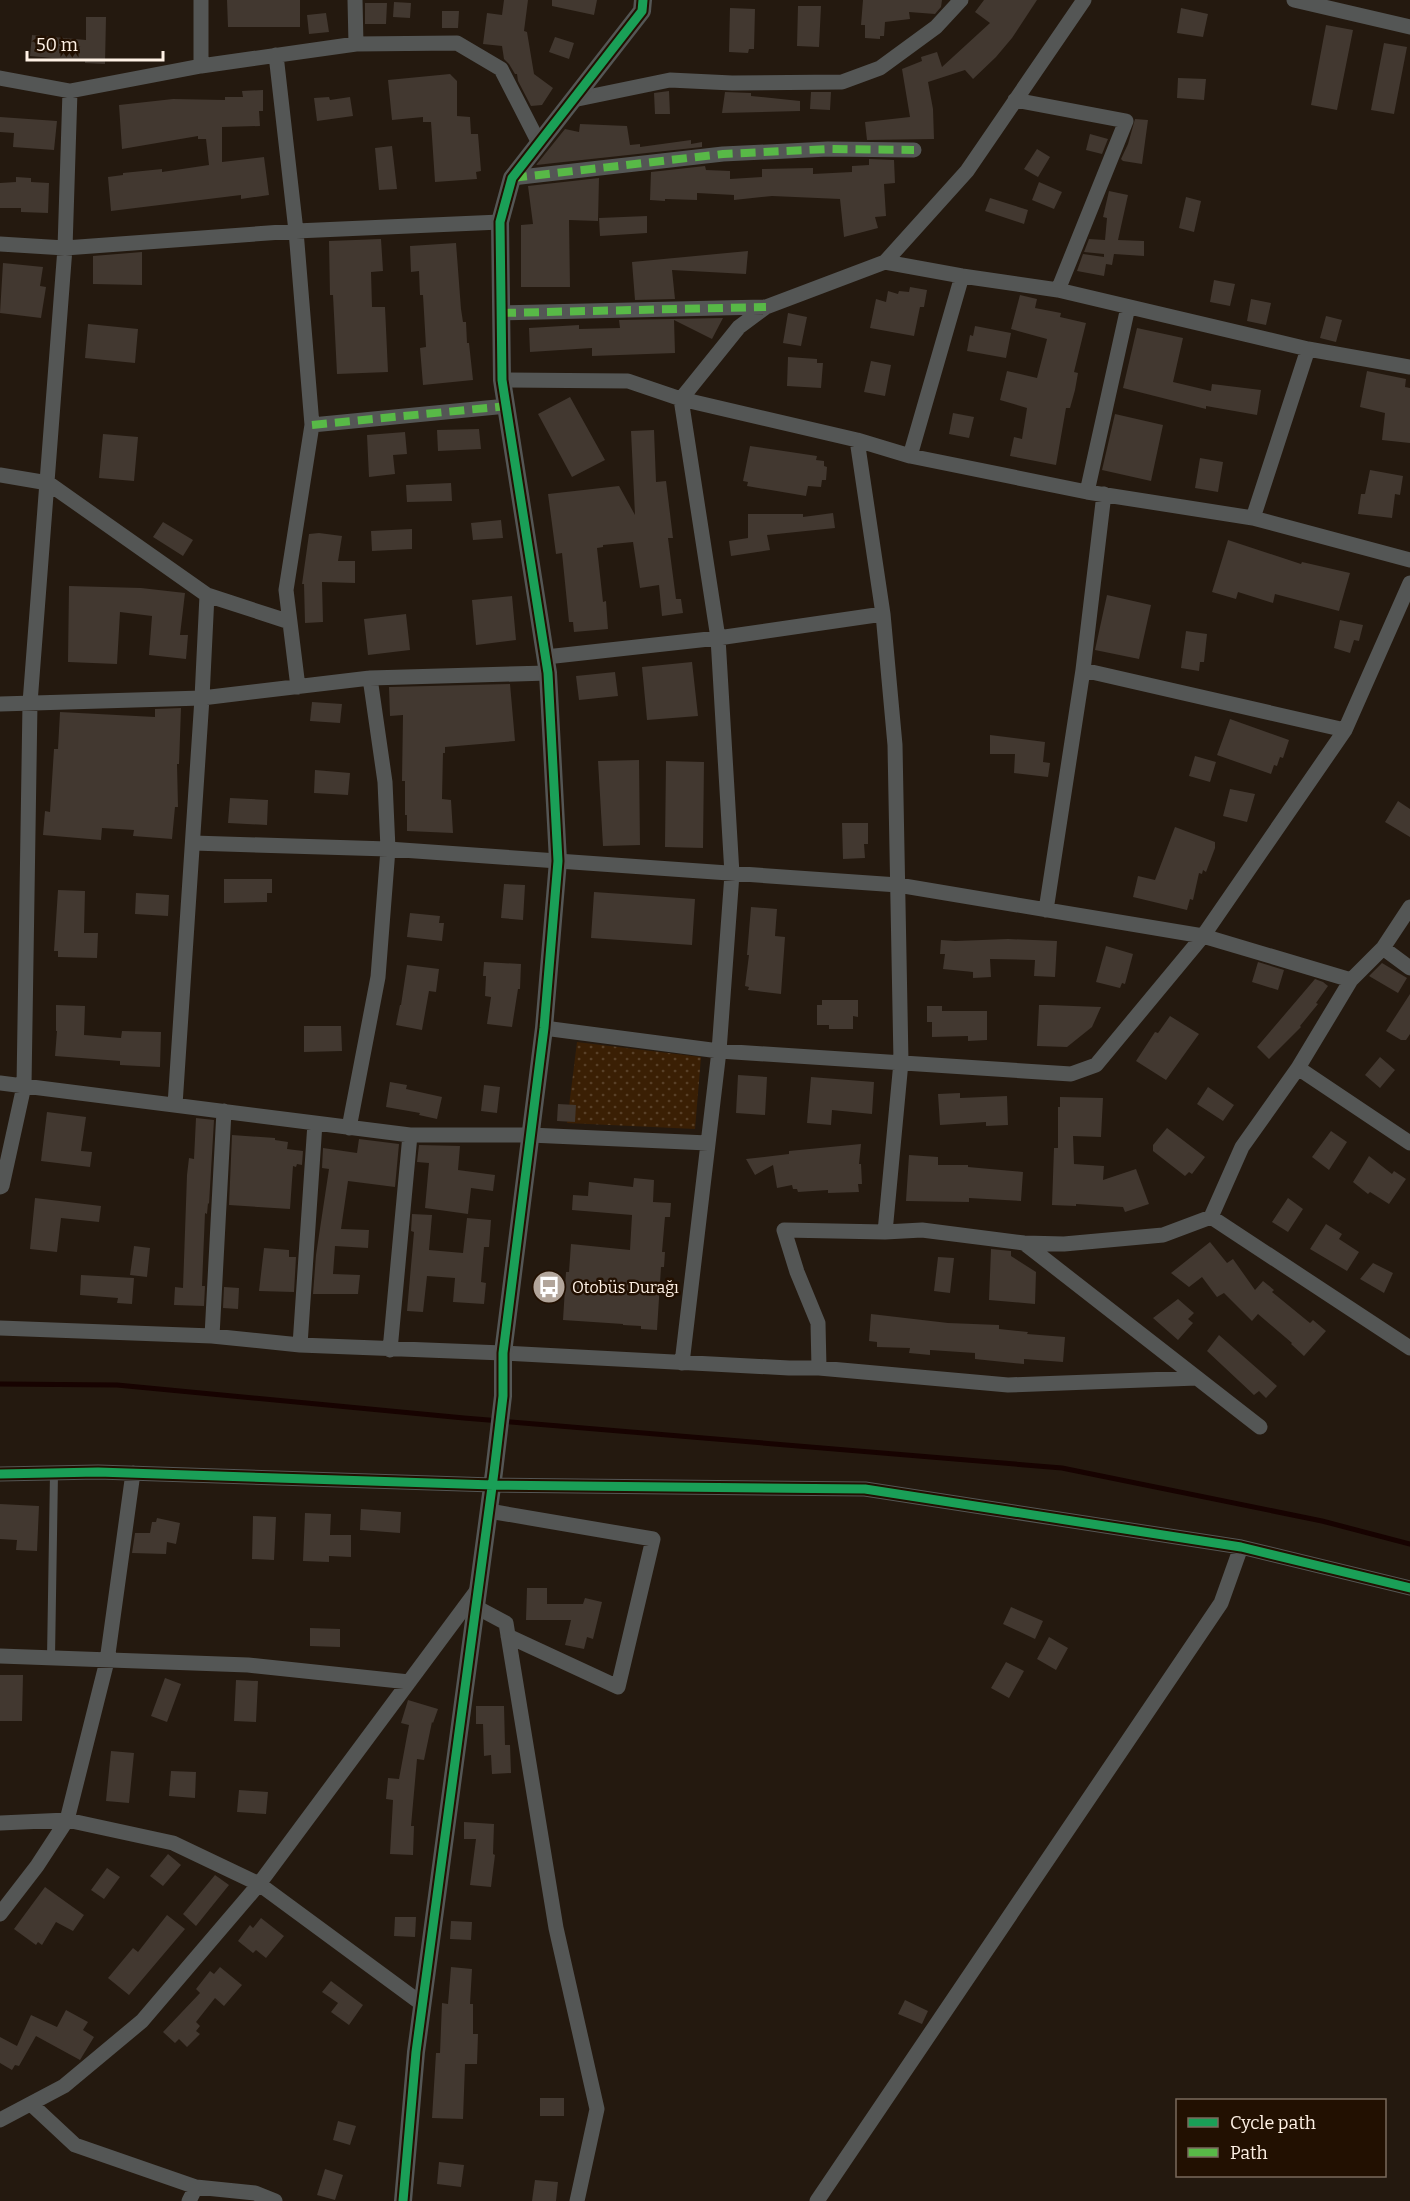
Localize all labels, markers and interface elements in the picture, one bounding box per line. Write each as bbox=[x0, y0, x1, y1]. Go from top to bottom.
scale bar bbox=[27, 24, 164, 62]
text: 50 m bbox=[36, 34, 78, 56]
bus stop icon: Otobüs Durağı bbox=[531, 1269, 567, 1305]
place label: Otobüs Durağı bbox=[572, 1278, 679, 1297]
legend bbox=[1176, 2099, 1386, 2177]
text: Cycle path bbox=[1230, 2112, 1316, 2134]
text: Path bbox=[1230, 2142, 1268, 2164]

